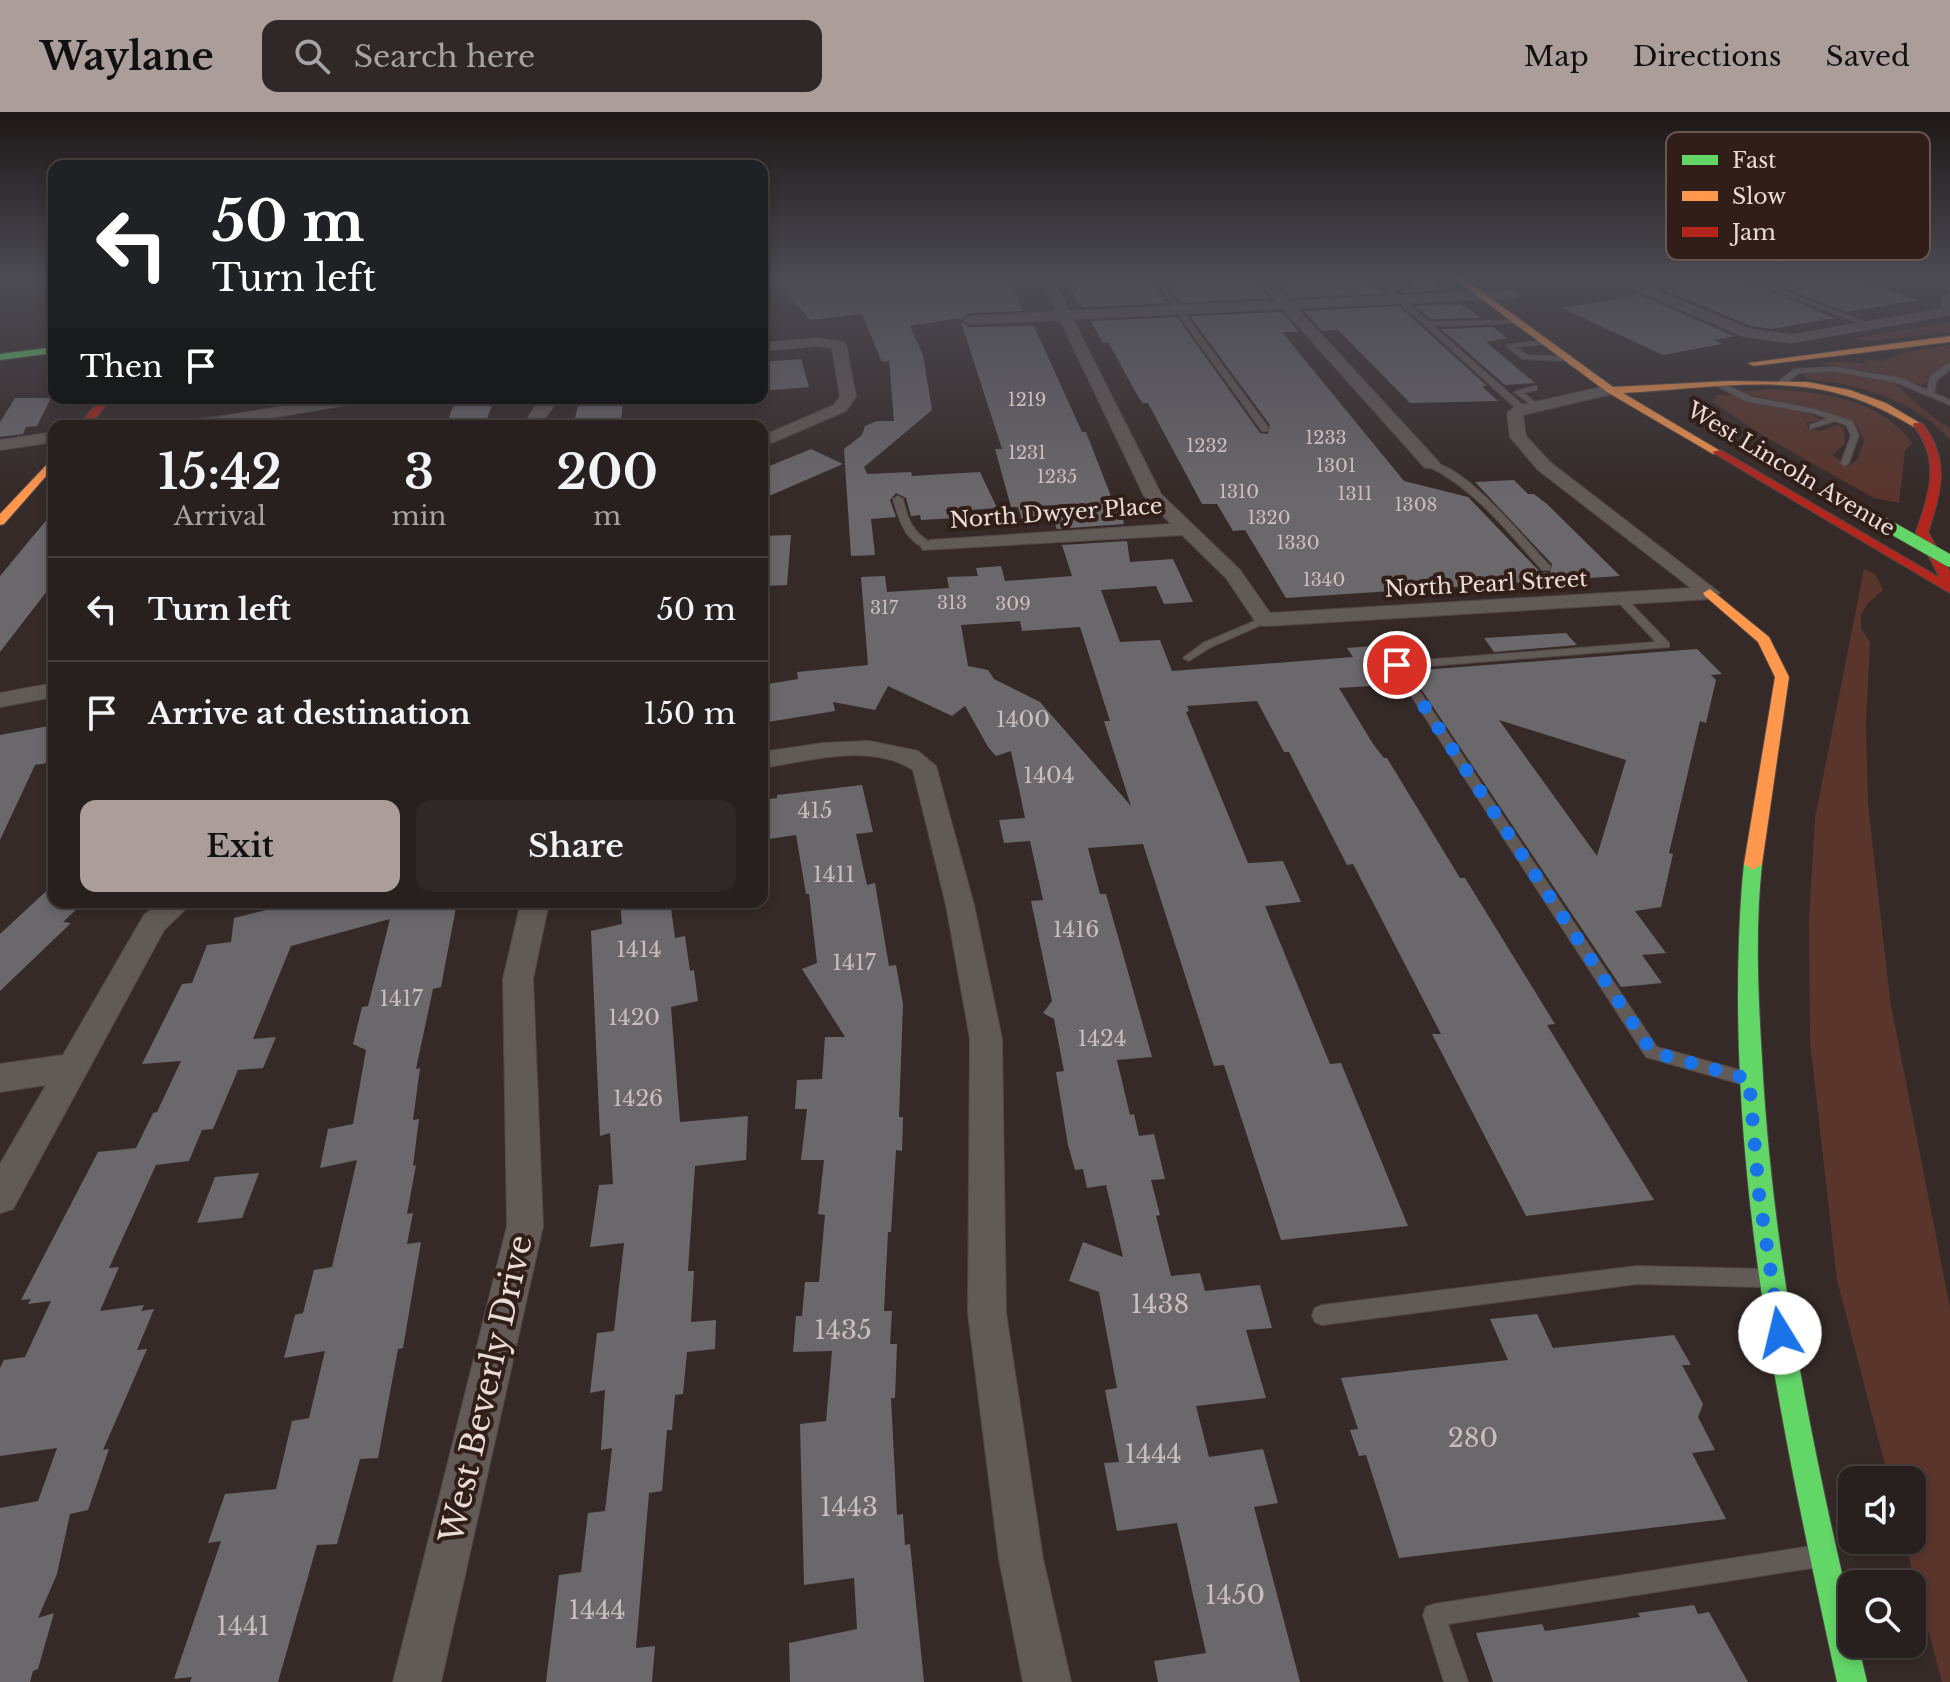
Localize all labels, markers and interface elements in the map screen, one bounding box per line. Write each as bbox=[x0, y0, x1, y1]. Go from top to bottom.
search box bbox=[262, 20, 822, 92]
text: Waylane bbox=[40, 33, 214, 80]
icon: search bbox=[290, 34, 334, 78]
text: Search here bbox=[354, 38, 535, 75]
text: Map bbox=[1524, 39, 1589, 74]
text: Directions bbox=[1633, 39, 1782, 74]
text: Saved bbox=[1826, 39, 1910, 74]
legend bbox=[1666, 132, 1930, 260]
text: Fast bbox=[1732, 147, 1777, 174]
text: Slow bbox=[1732, 183, 1786, 210]
text: 50 m bbox=[212, 187, 364, 256]
icon: left bbox=[80, 192, 184, 296]
text: Jam bbox=[1729, 219, 1776, 246]
text: Turn left bbox=[212, 256, 376, 301]
icon: arrive bbox=[179, 344, 223, 388]
text: Then bbox=[80, 348, 163, 385]
house number: 1219 bbox=[1008, 389, 1046, 411]
street label: West Lincoln Avenue bbox=[1681, 396, 1900, 542]
house number: 1233 bbox=[1305, 427, 1347, 449]
house number: 1232 bbox=[1186, 435, 1228, 457]
text: 15:42 bbox=[158, 442, 282, 502]
text: 3 bbox=[404, 442, 434, 502]
text: 200 bbox=[556, 442, 658, 502]
house number: 1231 bbox=[1008, 442, 1046, 464]
house number: 1301 bbox=[1316, 455, 1356, 477]
house number: 1235 bbox=[1037, 466, 1077, 488]
house number: 1310 bbox=[1219, 481, 1259, 503]
house number: 1311 bbox=[1337, 483, 1373, 505]
street label: North Dwyer Place bbox=[949, 492, 1163, 534]
house number: 1308 bbox=[1395, 494, 1437, 516]
text: Arrival bbox=[174, 500, 266, 532]
text: min bbox=[392, 500, 446, 532]
text: m bbox=[593, 500, 621, 532]
house number: 1320 bbox=[1247, 507, 1291, 529]
house number: 1330 bbox=[1276, 532, 1320, 554]
street label: North Pearl Street bbox=[1384, 565, 1589, 603]
house number: 1340 bbox=[1303, 569, 1345, 591]
icon: left bbox=[80, 587, 124, 631]
text: Turn left bbox=[148, 591, 291, 628]
text: 50 m bbox=[657, 591, 736, 628]
house number: 313 bbox=[937, 592, 967, 614]
house number: 309 bbox=[995, 593, 1031, 615]
house number: 317 bbox=[870, 597, 899, 619]
pin bbox=[1363, 631, 1431, 699]
icon: arrive bbox=[1375, 643, 1419, 687]
icon: arrive bbox=[80, 691, 124, 735]
text: Arrive at destination bbox=[148, 695, 471, 732]
text: 150 m bbox=[643, 695, 736, 732]
house number: 1400 bbox=[996, 706, 1050, 733]
house number: 1404 bbox=[1023, 762, 1075, 789]
house number: 415 bbox=[797, 797, 833, 824]
button: Exit bbox=[80, 800, 400, 892]
button: Share bbox=[416, 800, 736, 892]
house number: 1411 bbox=[813, 861, 855, 888]
house number: 1416 bbox=[1053, 916, 1099, 943]
house number: 1414 bbox=[616, 936, 662, 963]
house number: 1417 bbox=[832, 949, 877, 976]
house number: 1417 bbox=[379, 985, 424, 1012]
house number: 1420 bbox=[608, 1004, 660, 1031]
house number: 1424 bbox=[1077, 1025, 1127, 1052]
house number: 1426 bbox=[613, 1085, 663, 1112]
street label: West Beverly Drive bbox=[431, 1231, 541, 1548]
house number: 1438 bbox=[1131, 1288, 1189, 1320]
position arrow bbox=[1738, 1291, 1822, 1375]
house number: 1435 bbox=[814, 1314, 872, 1346]
house number: 280 bbox=[1448, 1422, 1498, 1454]
house number: 1444 bbox=[1124, 1438, 1182, 1470]
map controls bbox=[1838, 1466, 1926, 1658]
button: sound bbox=[1838, 1466, 1926, 1554]
house number: 1443 bbox=[820, 1491, 878, 1523]
button: search bbox=[1838, 1570, 1926, 1658]
house number: 1450 bbox=[1205, 1579, 1265, 1611]
house number: 1444 bbox=[568, 1594, 626, 1626]
house number: 1441 bbox=[216, 1610, 270, 1642]

